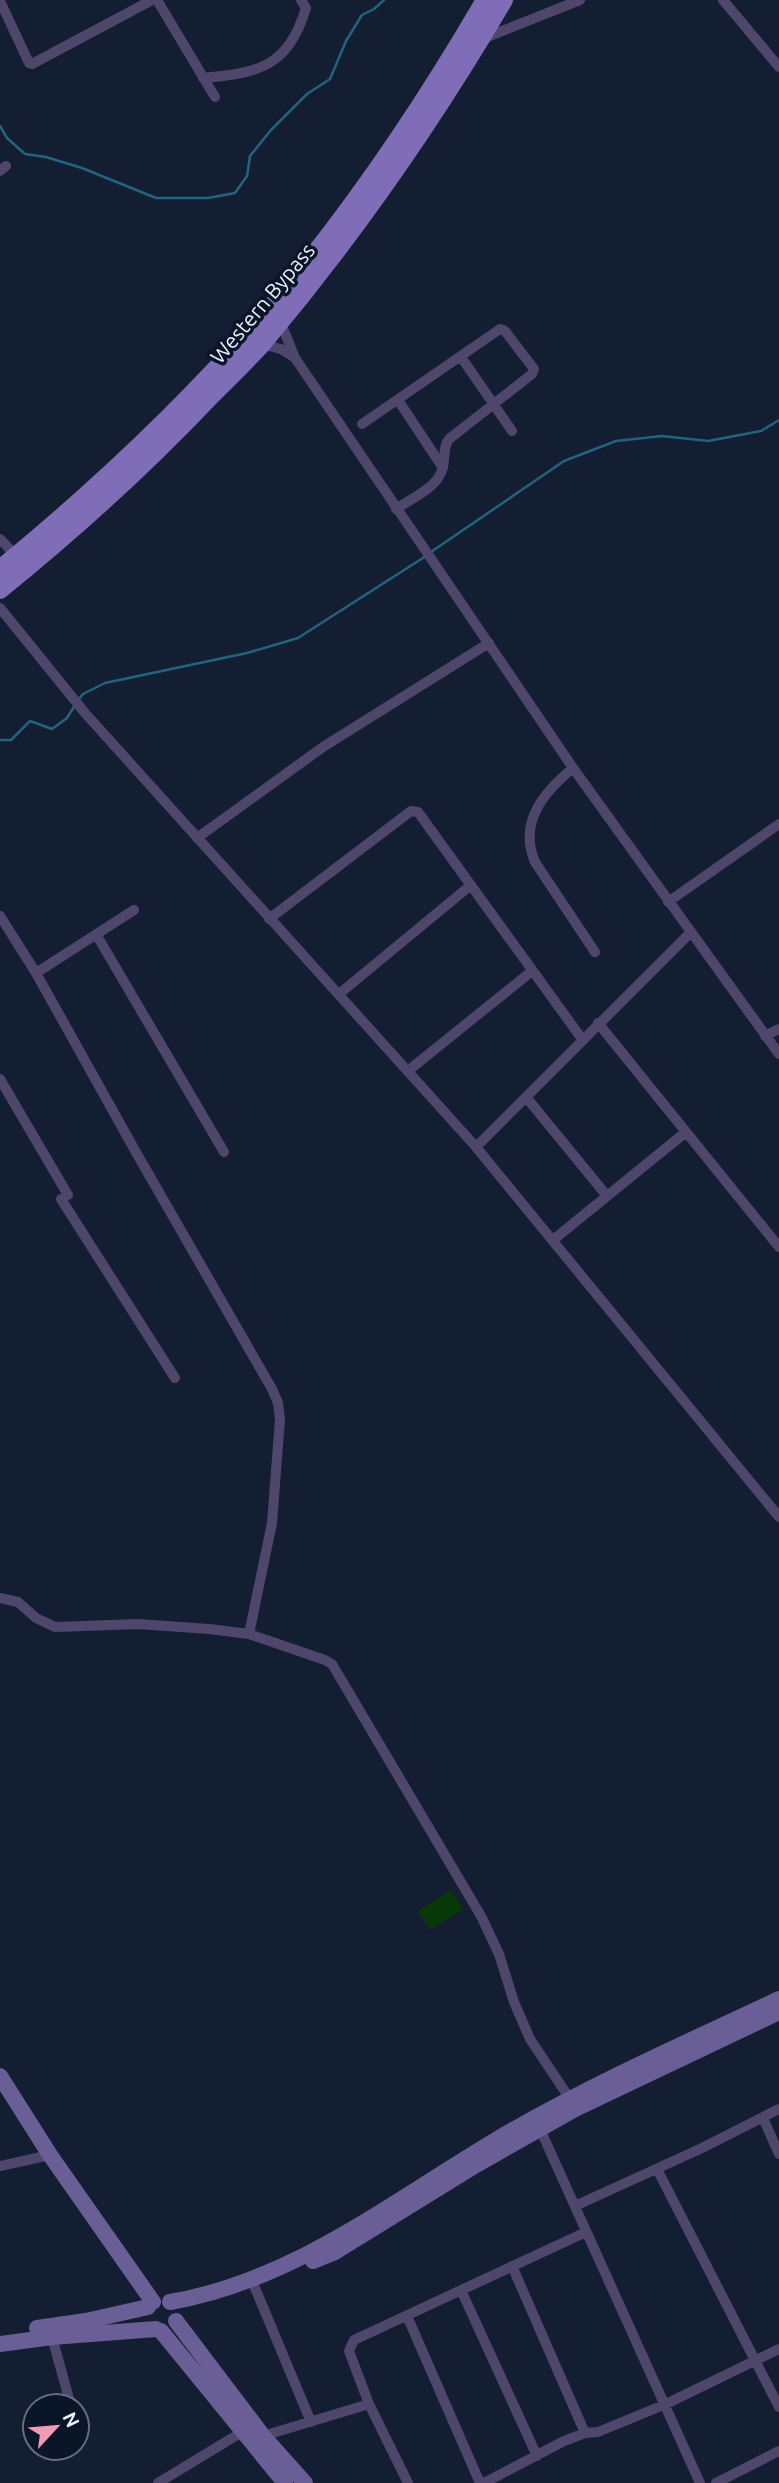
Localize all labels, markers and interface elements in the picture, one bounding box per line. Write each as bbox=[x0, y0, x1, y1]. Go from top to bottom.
street label: Western Bypass bbox=[205, 238, 319, 368]
north arrow bbox=[21, 2392, 91, 2462]
text: N bbox=[58, 2408, 84, 2431]

